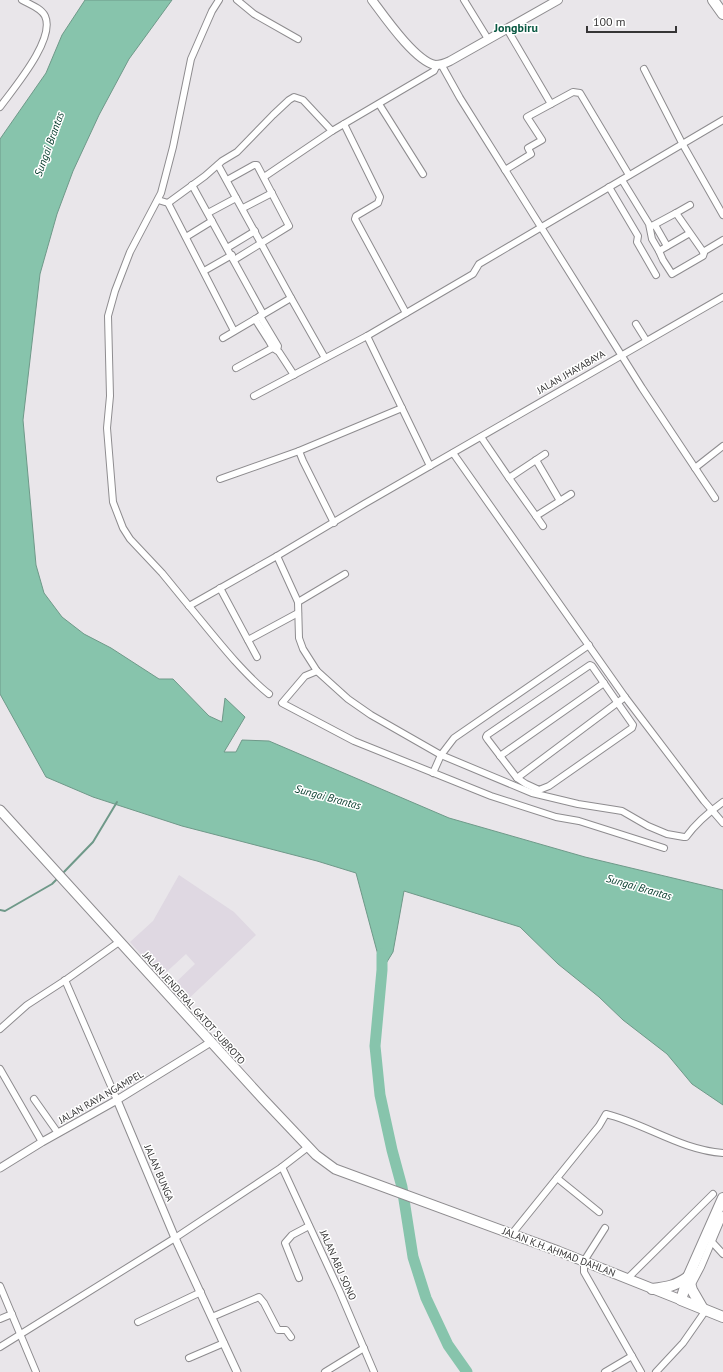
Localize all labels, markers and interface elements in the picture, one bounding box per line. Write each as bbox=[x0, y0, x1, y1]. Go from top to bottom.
scale bar bbox=[587, 8, 676, 34]
text: 100 m bbox=[593, 14, 626, 29]
district label: Jongbiru bbox=[493, 20, 538, 35]
water label: Sungai Brantas bbox=[31, 109, 67, 178]
street label: JALAN JHAYABAYA bbox=[534, 347, 608, 397]
water label: Sungai Brantas bbox=[294, 781, 363, 813]
water label: Sungai Brantas bbox=[605, 871, 674, 903]
street label: JALAN JENDERAL GATOT SUBROTO bbox=[139, 948, 248, 1067]
street label: JALAN RAYA NGAMPEL bbox=[55, 1067, 146, 1127]
street label: JALAN BUNGA bbox=[141, 1142, 177, 1203]
street label: JALAN K.H. AHMAD DAHLAN bbox=[500, 1224, 617, 1280]
street label: JALAN ABU SONO bbox=[316, 1227, 359, 1302]

